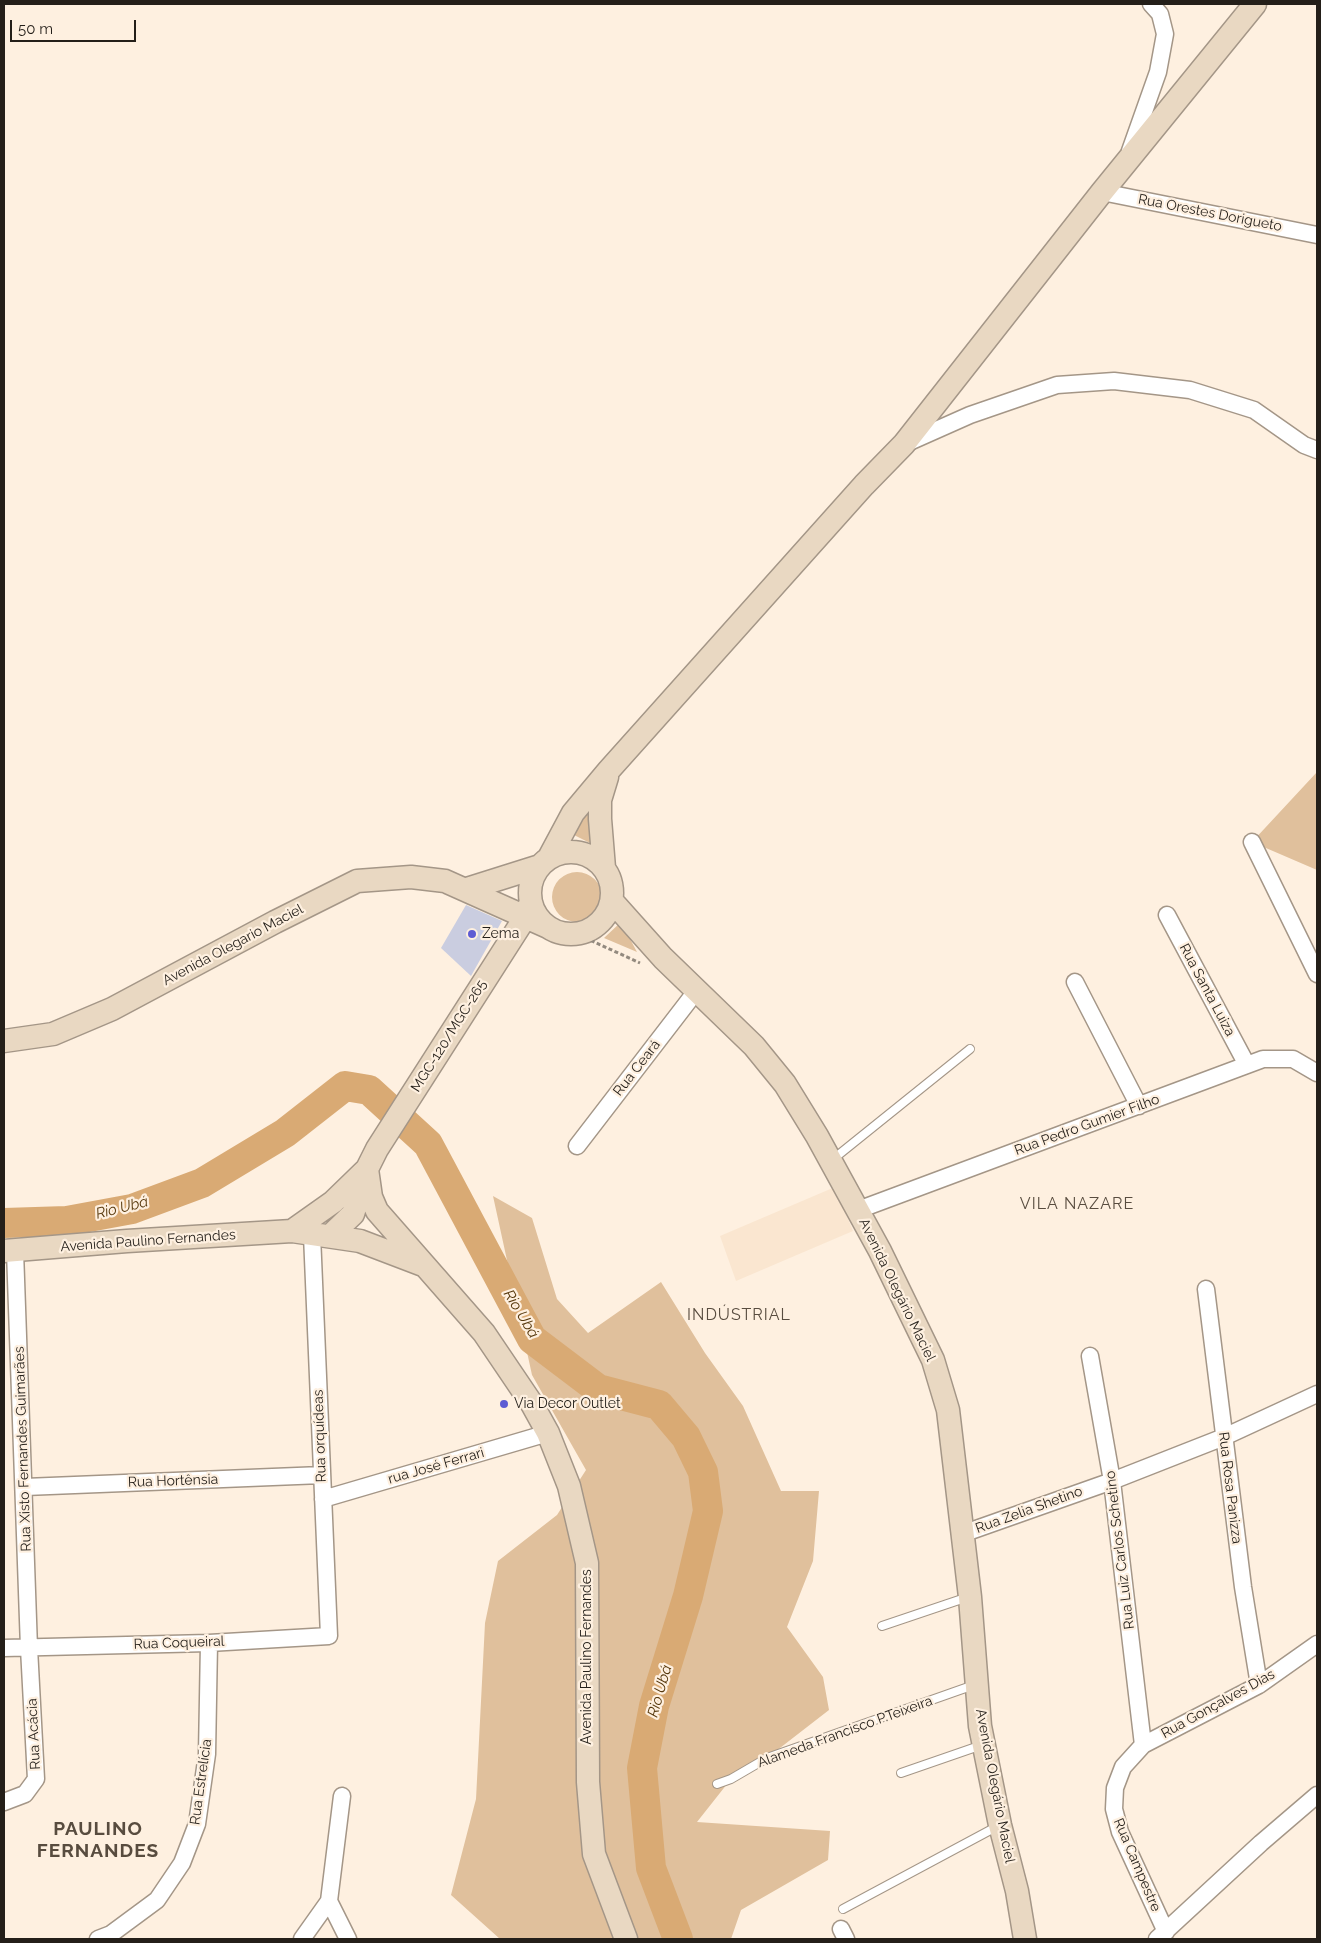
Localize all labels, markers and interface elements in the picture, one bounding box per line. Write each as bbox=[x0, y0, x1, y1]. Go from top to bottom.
scale bar bbox=[12, 10, 139, 42]
text: 50 m bbox=[18, 20, 53, 38]
street label: Rua Orestes Dorigueto bbox=[1137, 191, 1283, 235]
street label: Avenida Olegario Maciel bbox=[160, 901, 306, 989]
place label: Zema bbox=[482, 926, 519, 942]
marker: Zema bbox=[466, 928, 478, 940]
street label: Rua Santa Luiza bbox=[1175, 941, 1239, 1039]
street label: MGC-120/MGC-265 bbox=[408, 977, 490, 1095]
street label: Rua Ceará bbox=[610, 1037, 664, 1099]
street label: Rua Pedro Gumier Filho bbox=[1012, 1091, 1162, 1159]
water label: Rio Ubá bbox=[94, 1193, 150, 1223]
district label: VILA NAZARE bbox=[1018, 1194, 1136, 1214]
street label: Avenida Olegário Maciel bbox=[855, 1216, 939, 1364]
street label: Avenida Paulino Fernandes bbox=[60, 1226, 236, 1256]
water label: Rio Ubá bbox=[500, 1286, 542, 1342]
district label: INDÚSTRIAL bbox=[686, 1305, 792, 1325]
street label: Rua Xisto Fernandes Guimarães bbox=[11, 1346, 35, 1552]
street label: Rua orquídeas bbox=[310, 1389, 330, 1483]
place label: Via Decor Outlet bbox=[514, 1396, 621, 1412]
marker: Via Decor Outlet bbox=[498, 1398, 510, 1410]
street label: Rua Rosa Panizza bbox=[1215, 1431, 1245, 1545]
street label: rua José Ferrari bbox=[386, 1444, 486, 1488]
street label: Rua Luiz Carlos Schetino bbox=[1102, 1470, 1138, 1630]
street label: Rua Hortênsia bbox=[128, 1471, 218, 1491]
street label: Rua Zelia Shetino bbox=[973, 1483, 1085, 1537]
street label: Avenida Paulino Fernandes bbox=[579, 1569, 595, 1745]
street label: Rua Coqueiral bbox=[133, 1633, 225, 1653]
water label: Rio Ubá bbox=[644, 1663, 676, 1719]
street label: Rua Gonçalves Dias bbox=[1158, 1666, 1278, 1742]
street label: Alameda Francisco P.Teixeira bbox=[755, 1692, 935, 1772]
street label: Rua Acácia bbox=[24, 1698, 44, 1770]
street label: Avenida Olegário Maciel bbox=[972, 1707, 1018, 1865]
street label: Rua Estrelícia bbox=[187, 1738, 215, 1826]
street label: Rua Campestre bbox=[1110, 1816, 1164, 1914]
district label: PAULINO FERNANDES bbox=[36, 1818, 160, 1862]

